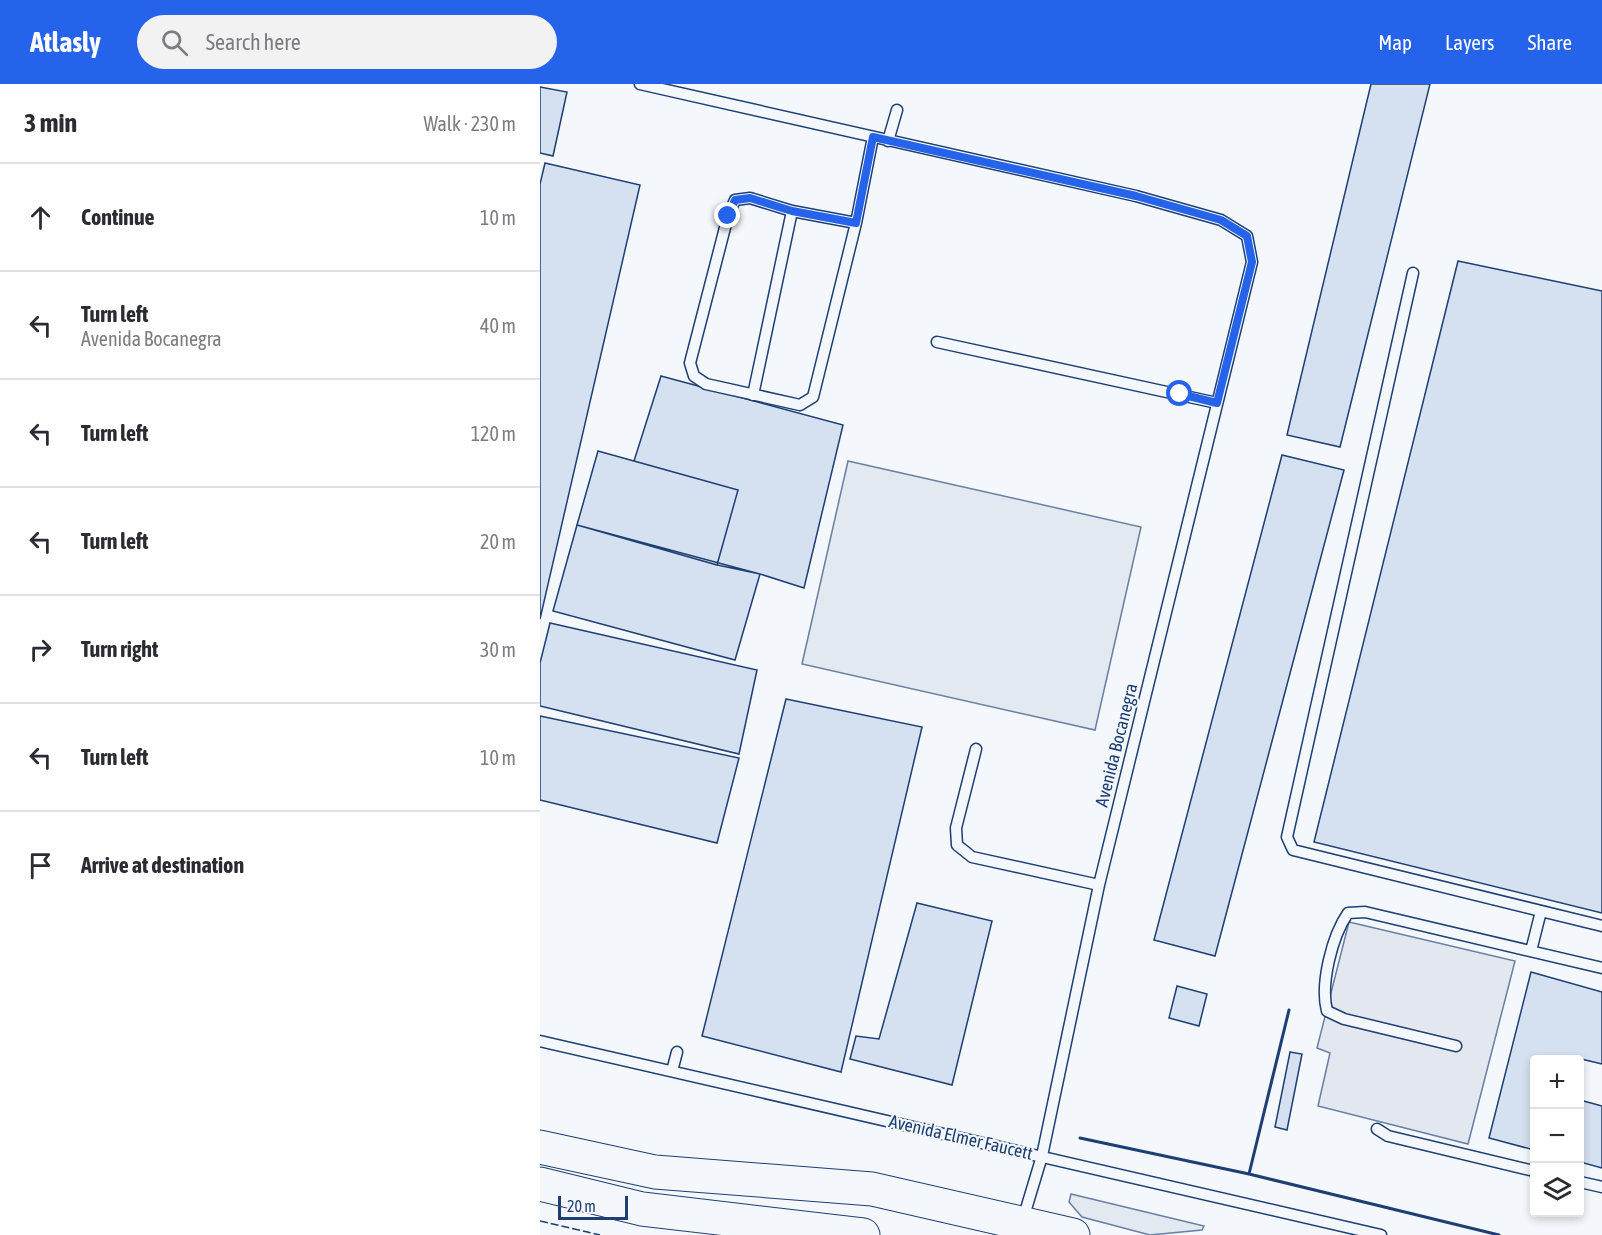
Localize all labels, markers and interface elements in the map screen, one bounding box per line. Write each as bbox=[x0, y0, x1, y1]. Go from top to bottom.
search box bbox=[137, 15, 557, 69]
text: Atlasly bbox=[30, 26, 101, 58]
icon: search bbox=[158, 26, 191, 59]
text: Search here bbox=[206, 29, 301, 55]
text: Map bbox=[1378, 30, 1412, 54]
text: Layers bbox=[1445, 30, 1495, 54]
text: Share bbox=[1528, 30, 1572, 54]
text: 3 min bbox=[24, 108, 77, 138]
text: Walk · 230 m bbox=[424, 112, 516, 135]
icon: ahead bbox=[24, 201, 57, 234]
route end bbox=[714, 202, 740, 228]
text: Continue bbox=[81, 204, 155, 230]
text: 10 m bbox=[480, 206, 516, 229]
text: Turn left bbox=[81, 301, 148, 327]
icon: left bbox=[24, 309, 57, 342]
text: 40 m bbox=[480, 314, 516, 337]
text: Avenida Bocanegra bbox=[81, 327, 222, 350]
route start bbox=[1166, 380, 1192, 406]
icon: left bbox=[24, 417, 57, 450]
text: Turn left bbox=[81, 420, 148, 446]
text: 120 m bbox=[471, 422, 516, 445]
icon: left bbox=[24, 525, 57, 558]
text: Turn left bbox=[81, 528, 148, 554]
text: 20 m bbox=[480, 530, 516, 553]
icon: right bbox=[24, 633, 57, 666]
text: Turn right bbox=[81, 636, 158, 662]
text: 30 m bbox=[480, 638, 516, 661]
street label: Avenida Bocanegra bbox=[1091, 681, 1141, 809]
icon: left bbox=[24, 741, 57, 774]
text: Turn left bbox=[81, 744, 148, 770]
text: 10 m bbox=[480, 746, 516, 769]
icon: arrive bbox=[24, 849, 57, 882]
text: Arrive at destination bbox=[81, 852, 244, 878]
map controls bbox=[1530, 1055, 1584, 1217]
button: + bbox=[1530, 1055, 1584, 1109]
button: − bbox=[1530, 1109, 1584, 1163]
street label: Avenida Elmer Faucett bbox=[887, 1110, 1035, 1164]
button: layers bbox=[1530, 1163, 1584, 1217]
scale bar bbox=[558, 1193, 628, 1220]
text: 20 m bbox=[567, 1197, 596, 1215]

